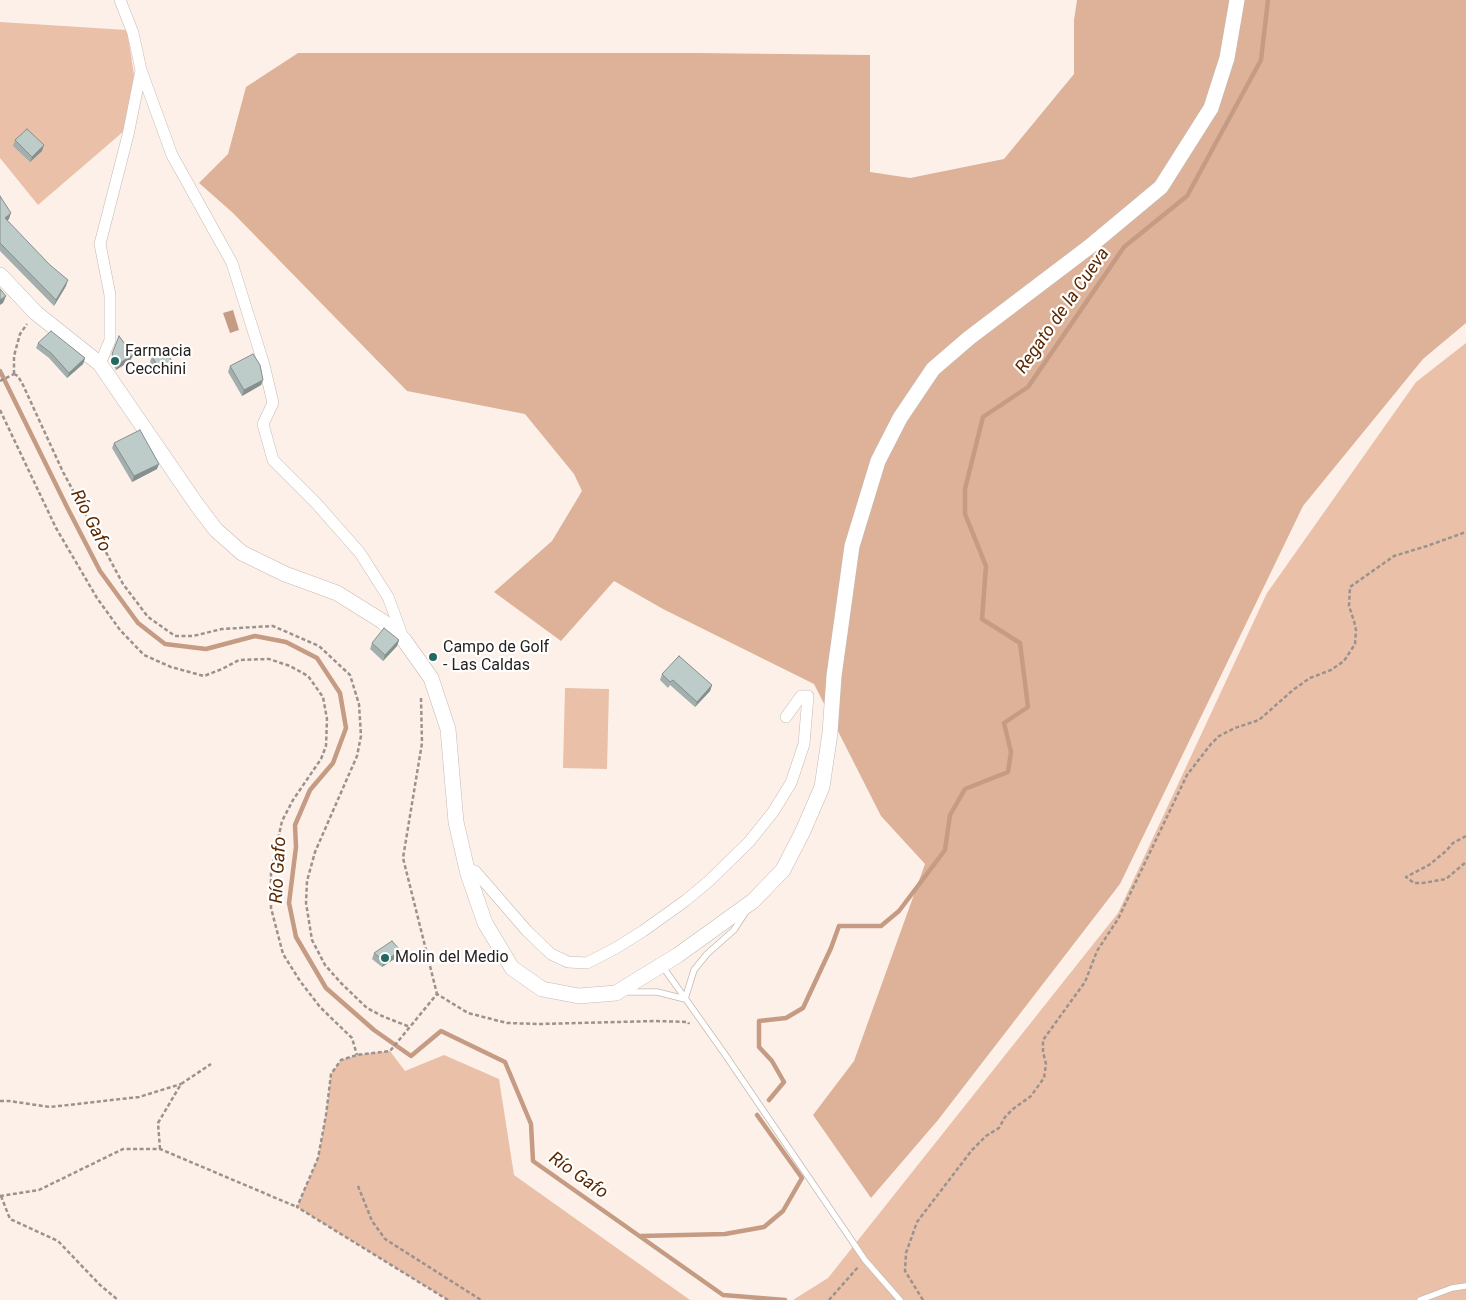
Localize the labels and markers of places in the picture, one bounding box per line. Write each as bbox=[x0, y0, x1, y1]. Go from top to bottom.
place label: Farmacia Cecchini bbox=[125, 342, 191, 380]
marker: Farmacia Cecchini bbox=[109, 355, 121, 367]
place label: Campo de Golf - Las Caldas bbox=[443, 638, 549, 676]
marker: Campo de Golf - Las Caldas bbox=[427, 651, 439, 663]
place label: Molin del Medio bbox=[395, 948, 509, 968]
marker: Molin del Medio bbox=[379, 952, 391, 964]

